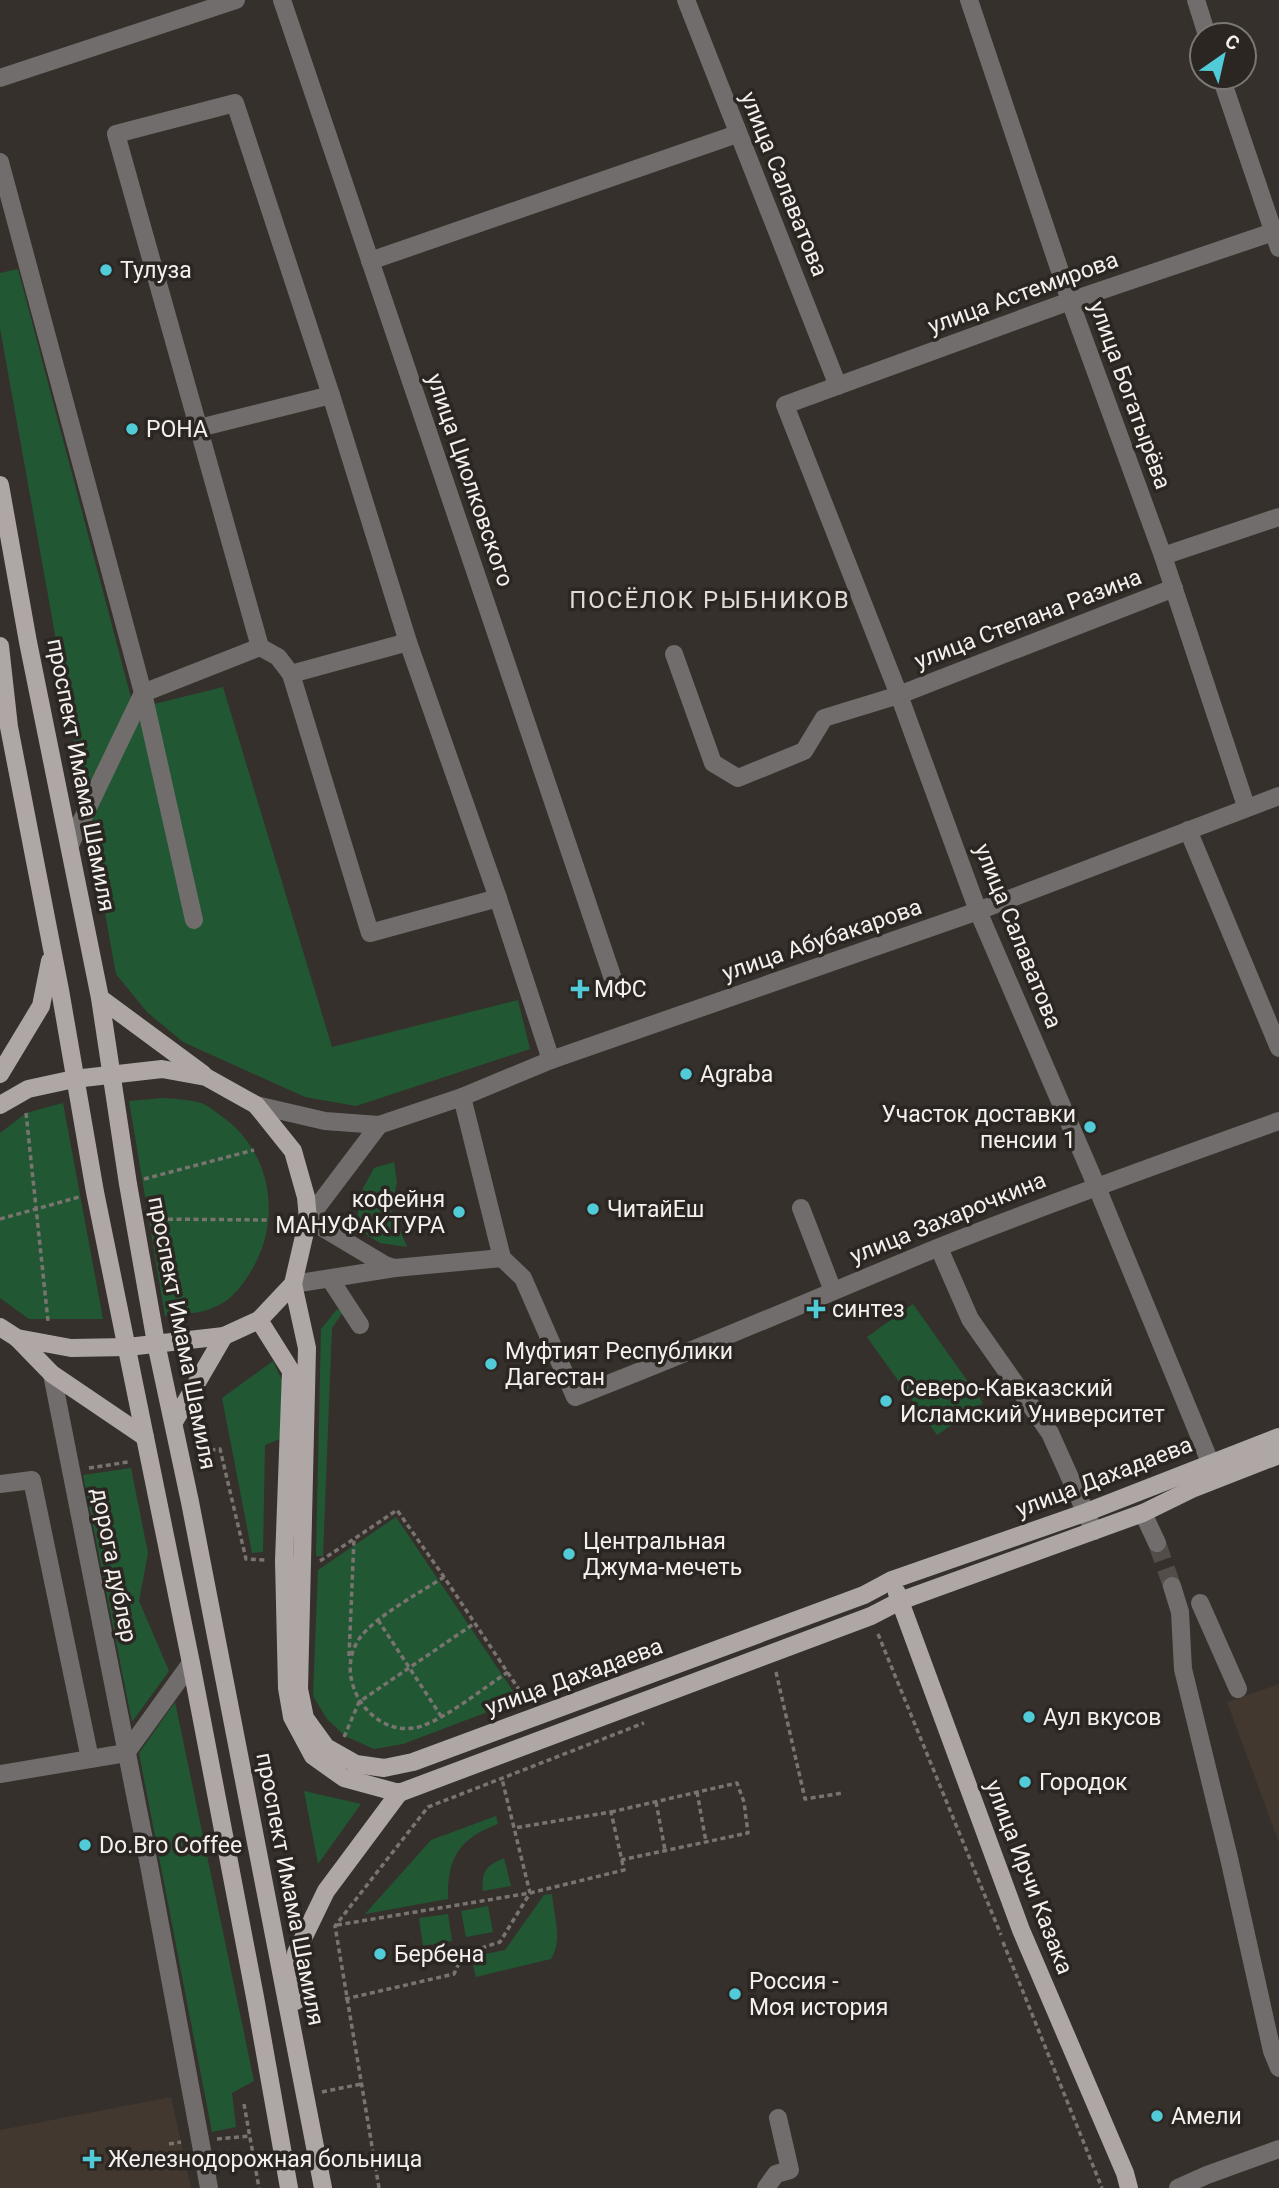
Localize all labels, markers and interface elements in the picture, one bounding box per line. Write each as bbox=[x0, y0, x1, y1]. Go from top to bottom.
north arrow bbox=[1188, 21, 1258, 91]
text: С bbox=[1221, 29, 1244, 55]
street label: улица Салаватова bbox=[735, 88, 833, 280]
street label: улица Астемирова bbox=[924, 246, 1122, 340]
place label: Тулуза bbox=[120, 257, 192, 284]
marker: Тулуза bbox=[98, 262, 114, 278]
street label: улица Богатырёва bbox=[1083, 297, 1177, 493]
street label: улица Циолковского bbox=[421, 370, 519, 590]
place label: РОНА bbox=[146, 416, 208, 443]
marker: РОНА bbox=[124, 421, 140, 437]
street label: улица Степана Разина bbox=[911, 563, 1145, 675]
district label: ПОСЁЛОК РЫБНИКОВ bbox=[569, 586, 851, 614]
street label: проспект Имама Шамиля bbox=[41, 636, 121, 914]
street label: улица Салаватова bbox=[969, 840, 1067, 1032]
street label: улица Абубакарова bbox=[719, 893, 925, 987]
place label: МФС bbox=[594, 976, 647, 1003]
marker: МФС bbox=[572, 981, 588, 997]
place label: Agraba bbox=[700, 1061, 773, 1088]
marker: Agraba bbox=[678, 1066, 694, 1082]
place label: Участок доставки пенсии 1 bbox=[882, 1101, 1076, 1154]
marker: Участок доставки пенсии 1 bbox=[1082, 1119, 1098, 1135]
street label: улица Захарочкина bbox=[846, 1166, 1050, 1270]
place label: кофейня МАНУФАКТУРА bbox=[275, 1186, 445, 1239]
street label: проспект Имама Шамиля bbox=[142, 1194, 222, 1472]
place label: ЧитайЕш bbox=[607, 1196, 704, 1223]
marker: ЧитайЕш bbox=[585, 1201, 601, 1217]
marker: кофейня МАНУФАКТУРА bbox=[451, 1204, 467, 1220]
place label: синтез bbox=[832, 1296, 905, 1323]
marker: синтез bbox=[806, 1299, 826, 1319]
place label: Муфтият Республики Дагестан bbox=[505, 1338, 733, 1391]
marker: Муфтият Республики Дагестан bbox=[483, 1356, 499, 1372]
place label: Северо-Кавказский Исламский Университет bbox=[900, 1375, 1165, 1428]
marker: Северо-Кавказский Исламский Университет bbox=[878, 1393, 894, 1409]
street label: улица Дахадаева bbox=[1012, 1431, 1196, 1523]
street label: дорога дублер bbox=[86, 1485, 142, 1645]
place label: Центральная Джума-мечеть bbox=[583, 1528, 742, 1581]
marker: Центральная Джума-мечеть bbox=[561, 1546, 577, 1562]
street label: улица Дахадаева bbox=[482, 1632, 666, 1722]
place label: Аул вкусов bbox=[1043, 1704, 1162, 1731]
marker: Аул вкусов bbox=[1021, 1709, 1037, 1725]
street label: проспект Имама Шамиля bbox=[250, 1750, 330, 2028]
place label: Городок bbox=[1039, 1769, 1128, 1796]
marker: Городок bbox=[1017, 1774, 1033, 1790]
street label: улица Ирчи Казака bbox=[979, 1776, 1079, 1978]
place label: Do.Bro Coffee bbox=[99, 1832, 242, 1859]
marker: Do.Bro Coffee bbox=[77, 1837, 93, 1853]
place label: Бербена bbox=[394, 1941, 484, 1968]
marker: Бербена bbox=[372, 1946, 388, 1962]
place label: Россия - Моя история bbox=[749, 1968, 888, 2021]
marker: Россия - Моя история bbox=[727, 1986, 743, 2002]
place label: Амели bbox=[1171, 2103, 1242, 2130]
marker: Амели bbox=[1149, 2108, 1165, 2124]
place label: Железнодорожная больница bbox=[108, 2146, 422, 2173]
marker: Железнодорожная больница bbox=[82, 2149, 102, 2169]

